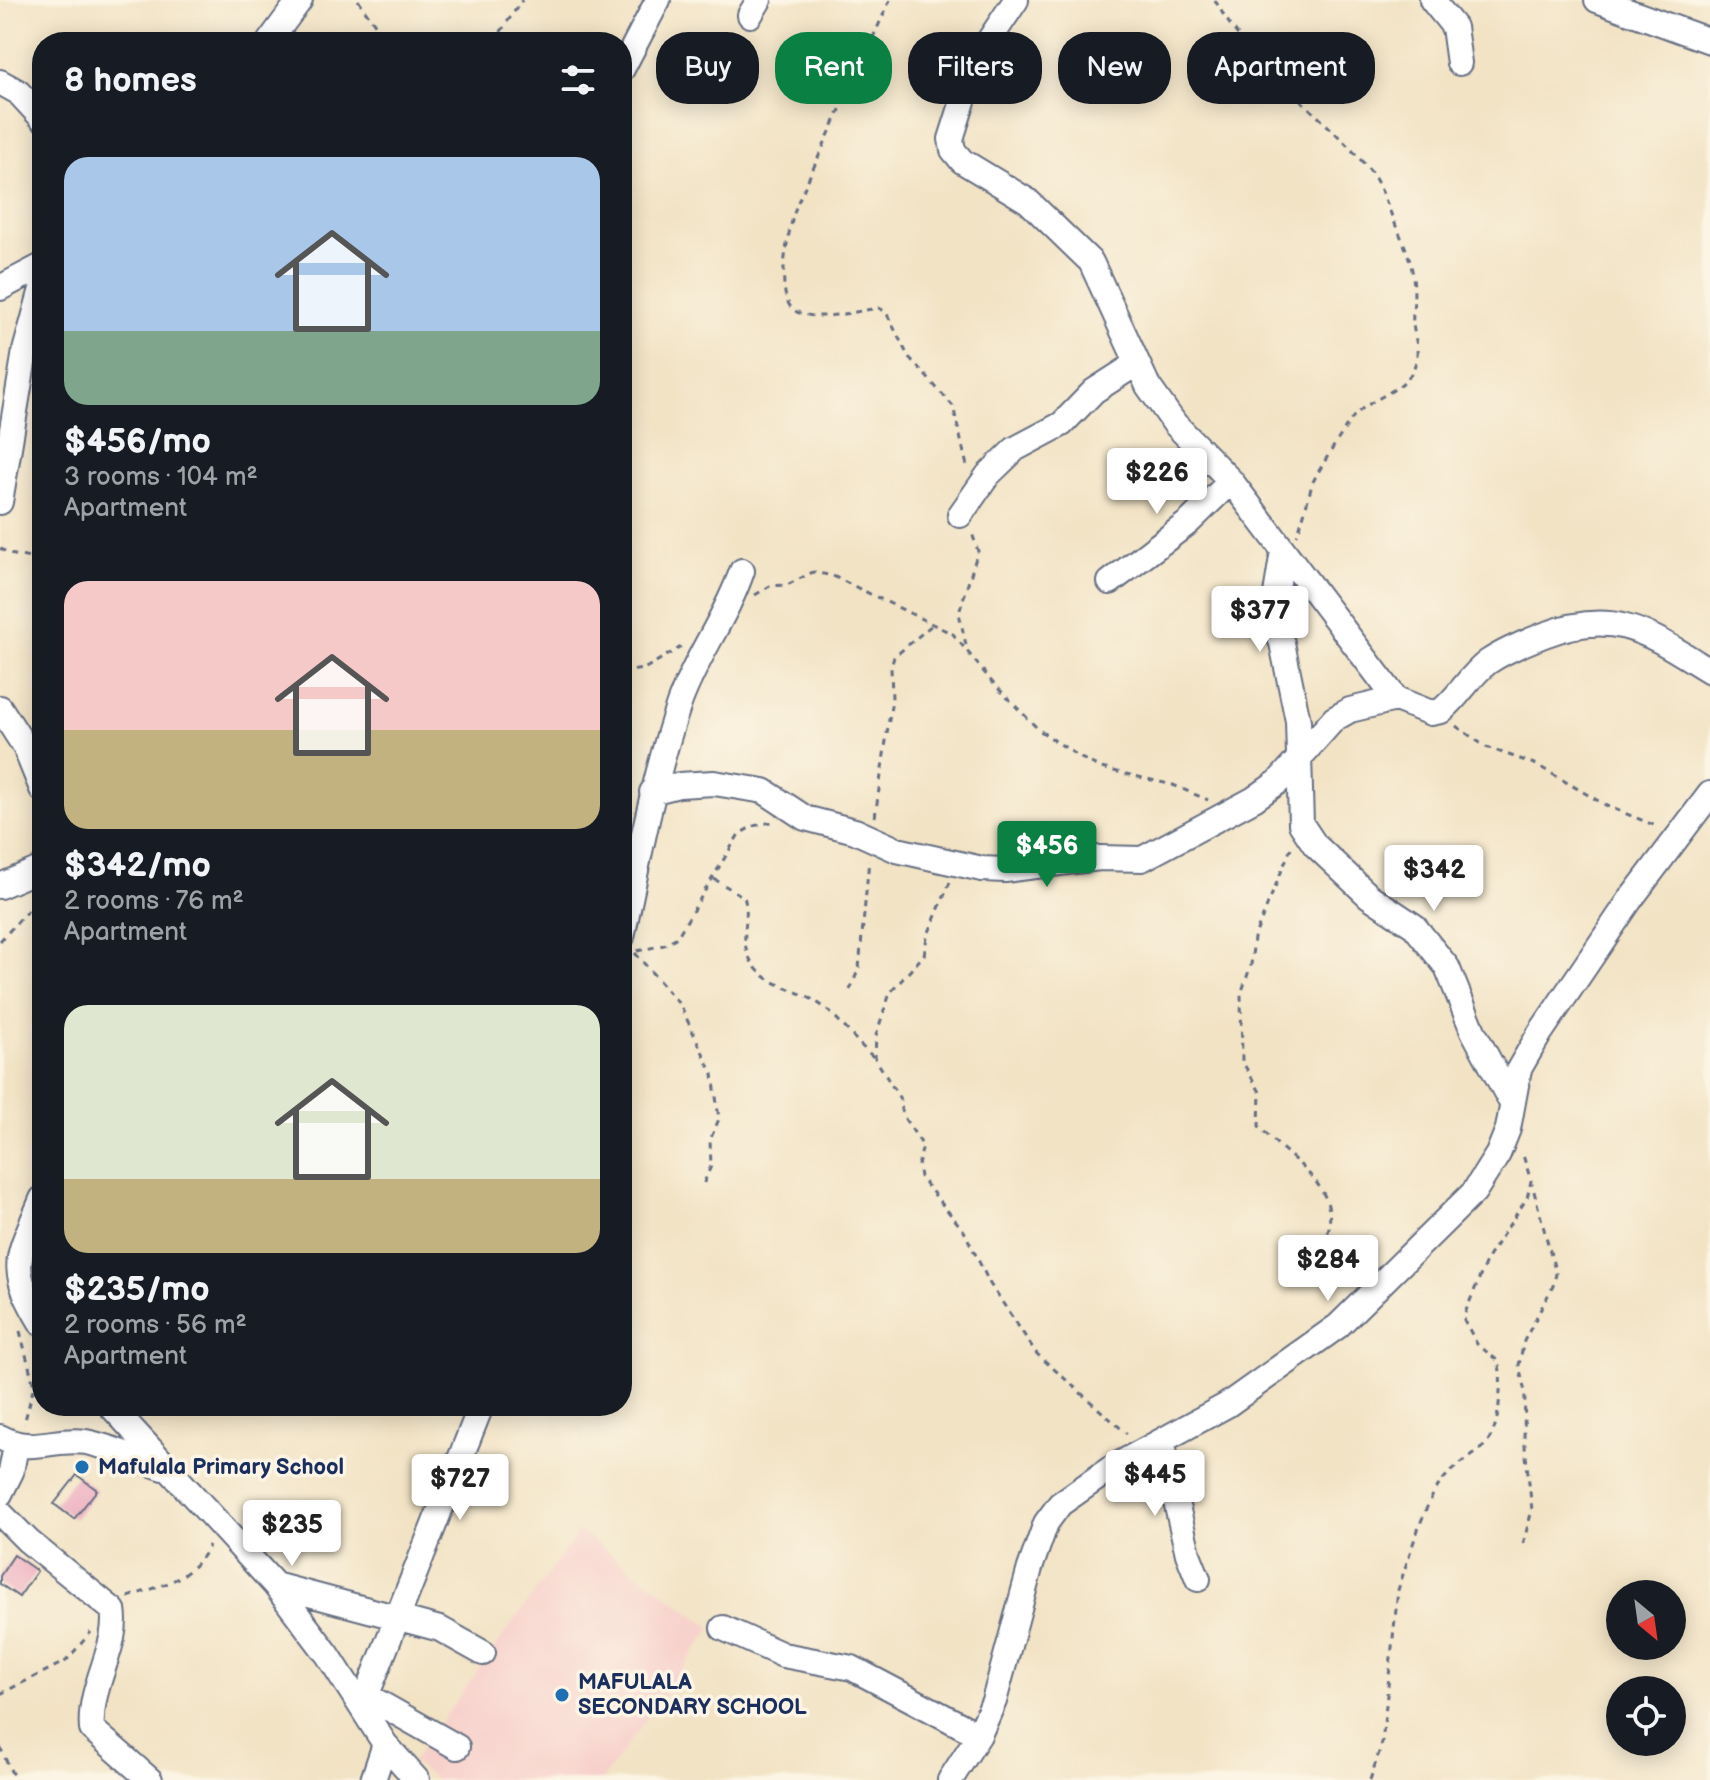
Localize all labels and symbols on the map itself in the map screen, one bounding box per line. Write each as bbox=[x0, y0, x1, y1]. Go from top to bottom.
pin: $226 bbox=[1110, 448, 1204, 516]
pin: $377 bbox=[1213, 586, 1307, 654]
pin: $456 bbox=[1000, 821, 1094, 889]
pin: $342 bbox=[1387, 845, 1481, 913]
pin: $284 bbox=[1281, 1235, 1375, 1303]
pin: $445 bbox=[1108, 1450, 1202, 1518]
place label: Mafulala Primary School bbox=[98, 1454, 344, 1481]
pin: $727 bbox=[413, 1454, 507, 1522]
marker: Mafulala Primary School bbox=[73, 1458, 91, 1476]
pin: $235 bbox=[245, 1500, 339, 1568]
north arrow bbox=[1606, 1580, 1686, 1660]
place label: MAFULALA SECONDARY SCHOOL bbox=[578, 1669, 807, 1721]
marker: MAFULALA SECONDARY SCHOOL bbox=[553, 1686, 571, 1704]

